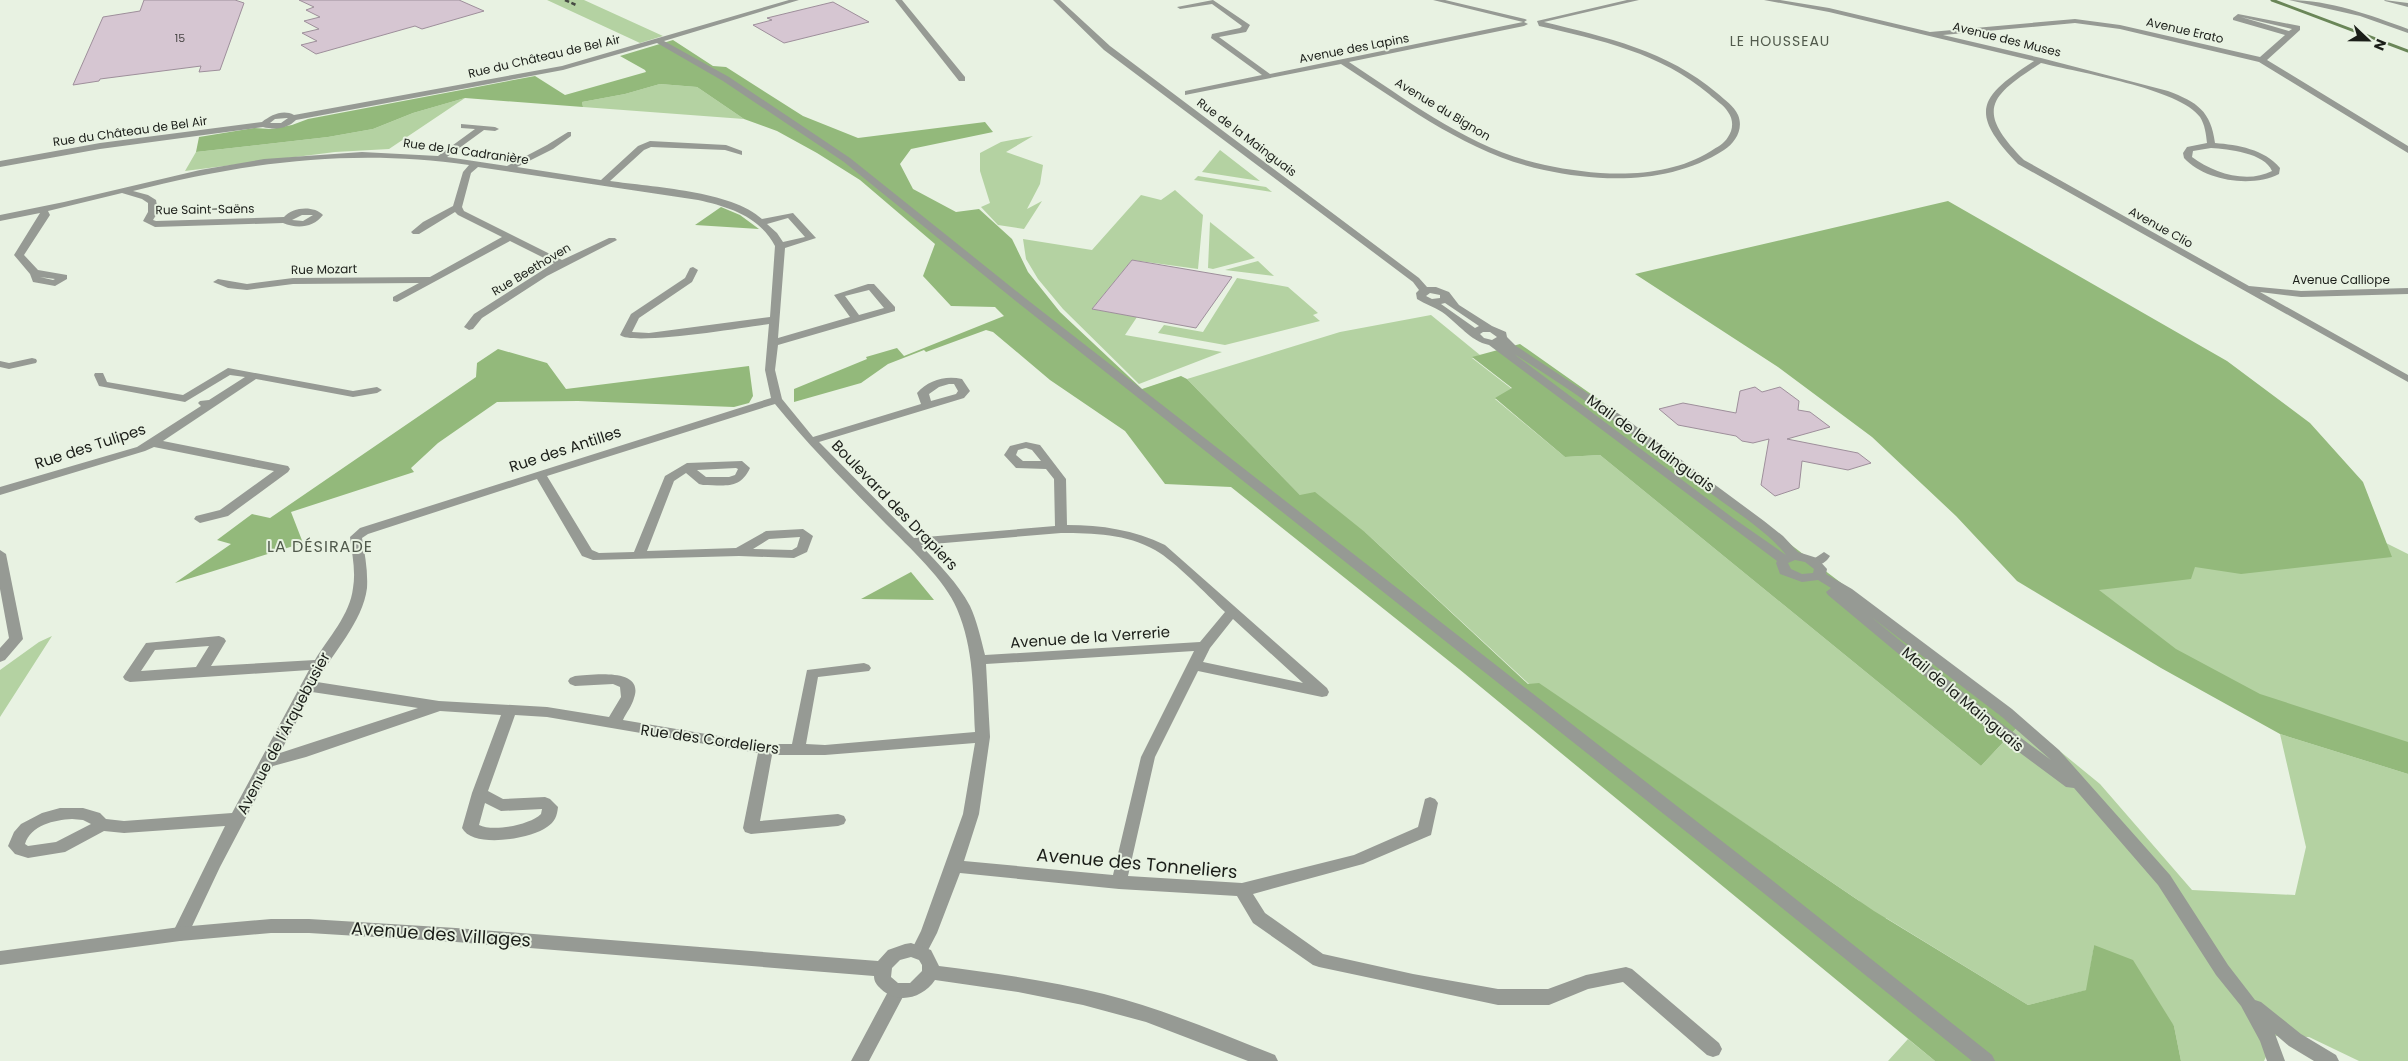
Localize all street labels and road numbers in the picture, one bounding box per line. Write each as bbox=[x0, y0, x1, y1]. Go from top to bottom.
street label: Avenue Erato bbox=[2145, 13, 2226, 47]
street label: Avenue des Muses bbox=[1951, 17, 2063, 61]
street label: Avenue des Lapins bbox=[1298, 29, 1410, 67]
street label: Rue du Château de Bel Air bbox=[466, 30, 622, 82]
street label: Avenue du Bignon bbox=[1392, 74, 1494, 144]
street label: Rue de la Mainguais bbox=[1194, 94, 1300, 180]
street label: Rue du Château de Bel Air bbox=[52, 112, 209, 150]
street label: Rue de la Cadranière bbox=[402, 134, 530, 168]
street label: Rue Saint-Saëns bbox=[155, 200, 255, 218]
street label: Avenue Clio bbox=[2126, 202, 2196, 252]
street label: Rue Beethoven bbox=[488, 239, 574, 299]
street label: Rue Mozart bbox=[291, 260, 357, 278]
street label: Avenue Calliope bbox=[2292, 271, 2390, 288]
street label: Mail de la Mainguais bbox=[1583, 389, 1719, 497]
street label: Rue des Tulipes bbox=[32, 418, 148, 474]
street label: Rue des Antilles bbox=[506, 421, 624, 477]
street label: Boulevard des Drapiers bbox=[827, 435, 963, 575]
street label: Avenue de la Verrerie bbox=[1009, 621, 1171, 653]
street label: Mail de la Mainguais bbox=[1897, 642, 2029, 756]
street label: Avenue de l'Arquebusier bbox=[231, 648, 335, 818]
street label: Rue des Cordeliers bbox=[639, 719, 781, 759]
street label: Avenue des Tonneliers bbox=[1036, 842, 1238, 884]
street label: Avenue des Villages bbox=[350, 915, 532, 953]

